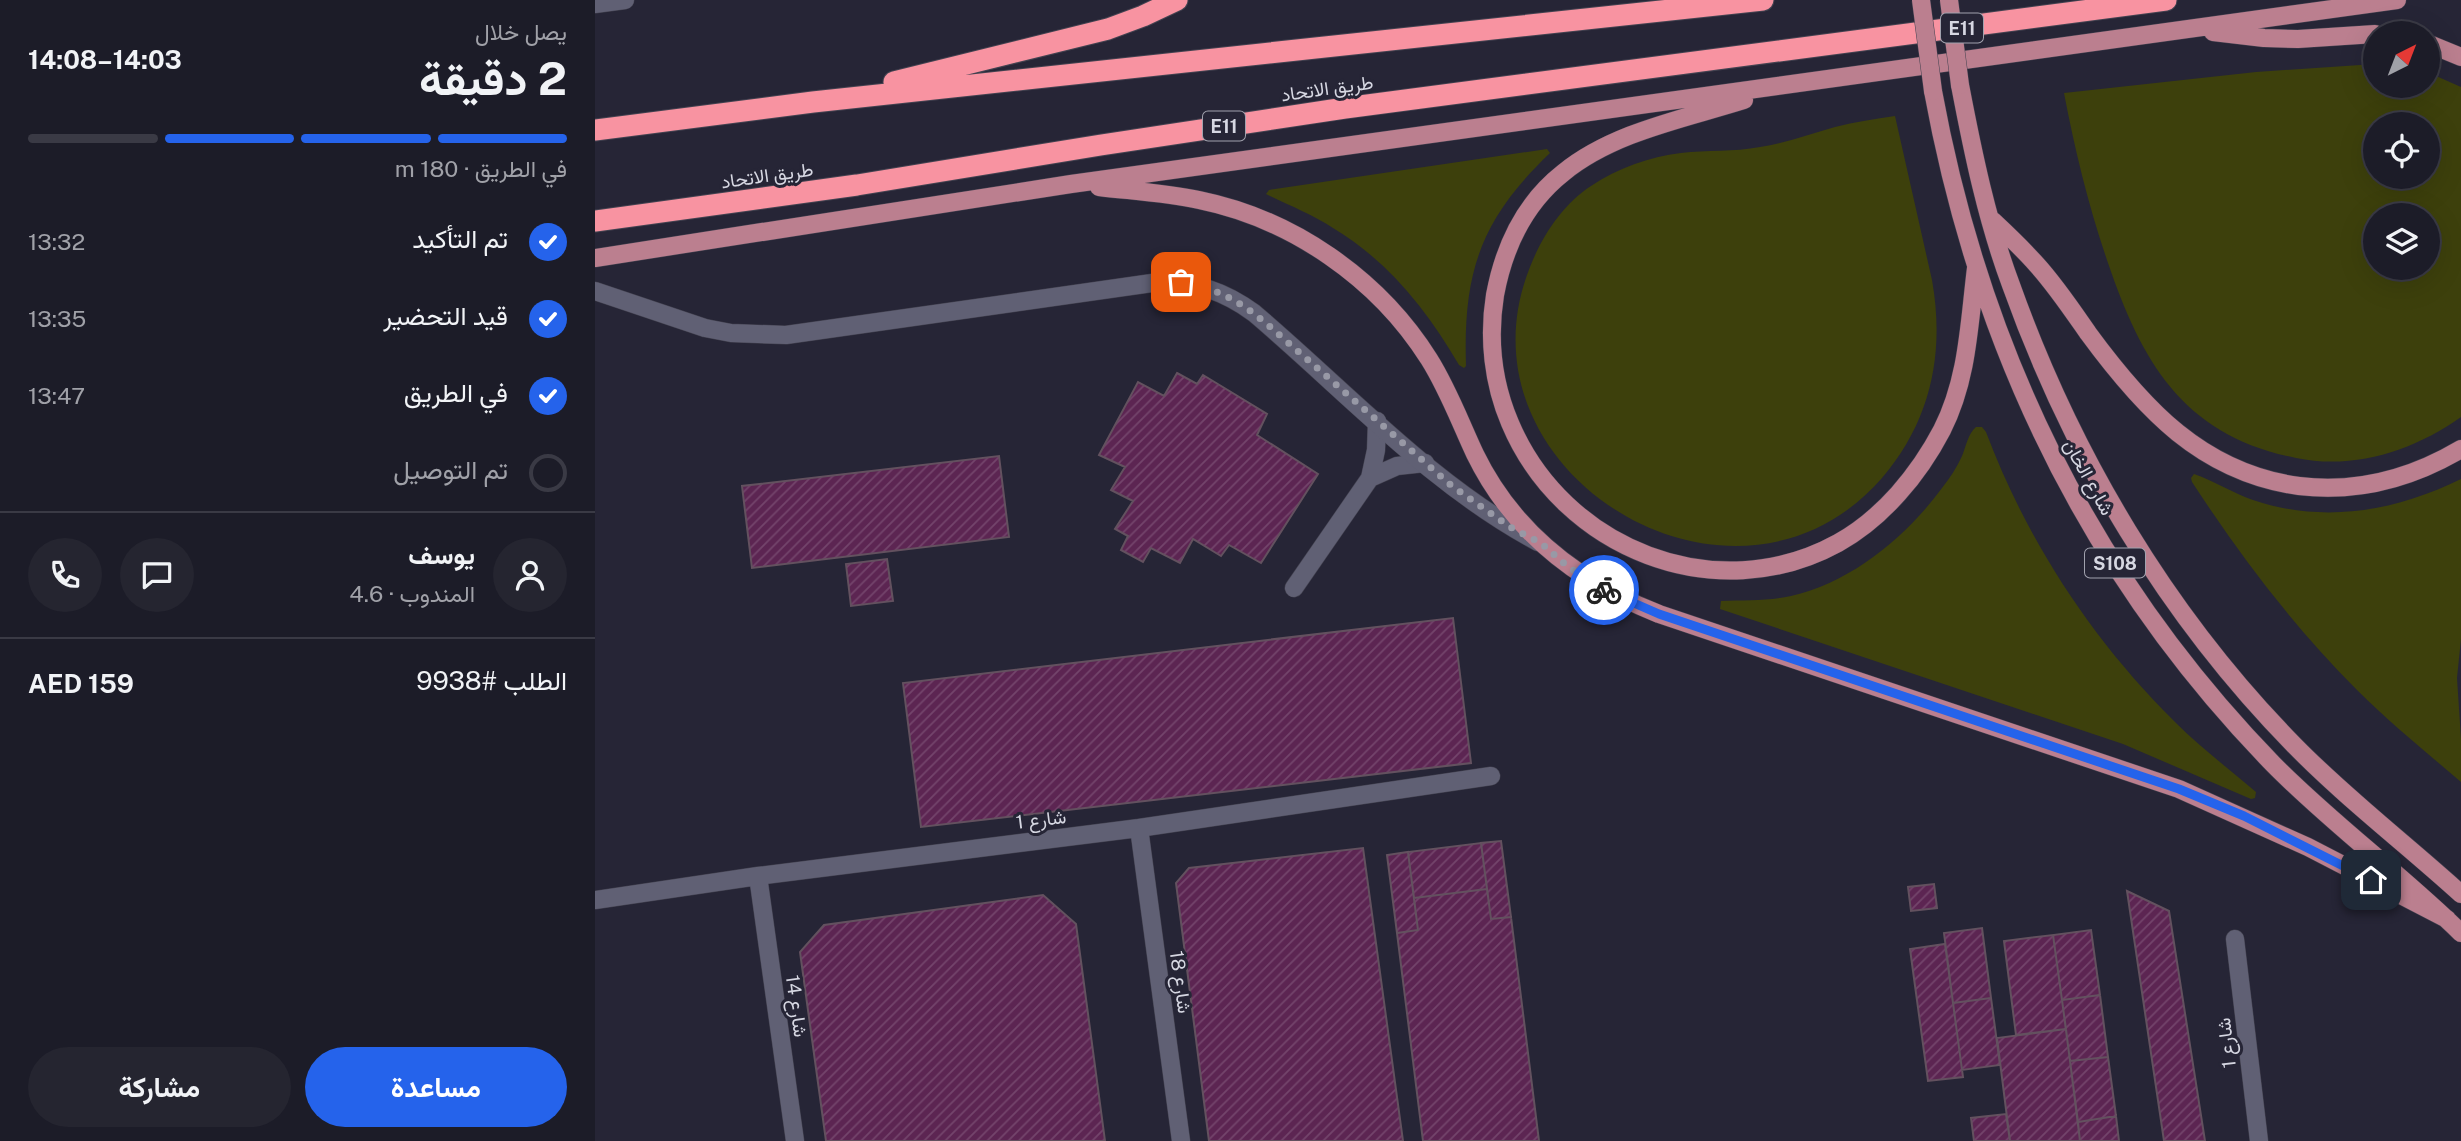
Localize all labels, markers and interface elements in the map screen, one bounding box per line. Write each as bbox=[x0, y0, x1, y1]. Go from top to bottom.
road number: E11 bbox=[1941, 13, 1983, 42]
text: يصل خلال bbox=[475, 18, 567, 45]
north arrow bbox=[2363, 21, 2439, 98]
map controls bbox=[2363, 21, 2440, 280]
text: 14:03–14:08 bbox=[28, 44, 182, 75]
text: 2 دقيقة bbox=[419, 51, 567, 105]
street label: طريق الاتحاد bbox=[1279, 71, 1375, 106]
road number: E11 bbox=[1203, 112, 1245, 140]
button: locate bbox=[2363, 112, 2440, 189]
text: في الطريق · 180 m bbox=[395, 155, 567, 182]
street label: طريق الاتحاد bbox=[719, 158, 815, 193]
button: layers bbox=[2363, 203, 2440, 280]
text: تم التأكيد bbox=[412, 223, 508, 254]
icon: check bbox=[529, 223, 567, 261]
text: 13:32 bbox=[28, 228, 85, 255]
pin bbox=[1151, 252, 1211, 312]
icon: bag bbox=[1162, 263, 1200, 301]
text: قيد التحضير bbox=[383, 300, 508, 331]
icon: check bbox=[529, 300, 567, 338]
text: 13:35 bbox=[28, 305, 86, 332]
text: في الطريق bbox=[404, 377, 508, 408]
icon: check bbox=[529, 377, 567, 415]
text: 13:47 bbox=[28, 382, 85, 409]
street label: شارع الخان bbox=[2057, 435, 2119, 520]
text: تم التوصيل bbox=[393, 454, 508, 485]
button: phone bbox=[28, 538, 102, 612]
button: chat bbox=[120, 538, 194, 612]
button: person bbox=[493, 538, 567, 612]
text: يوسف bbox=[408, 539, 475, 570]
road number: S108 bbox=[2085, 548, 2145, 578]
courier bbox=[1569, 555, 1639, 625]
icon: bike bbox=[1585, 571, 1623, 609]
text: المندوب · 4.6 bbox=[349, 580, 475, 607]
text: الطلب #9938 bbox=[416, 665, 567, 696]
text: AED 159 bbox=[28, 668, 134, 699]
street label: شارع 1 bbox=[1015, 805, 1068, 835]
pin bbox=[2341, 850, 2401, 910]
icon: home bbox=[2352, 861, 2390, 899]
street label: شارع 18 bbox=[1164, 949, 1196, 1015]
street label: شارع 14 bbox=[780, 974, 812, 1039]
street label: شارع 1 bbox=[2212, 1016, 2242, 1069]
button: مشاركة bbox=[28, 1047, 291, 1127]
button: مساعدة bbox=[305, 1047, 567, 1127]

